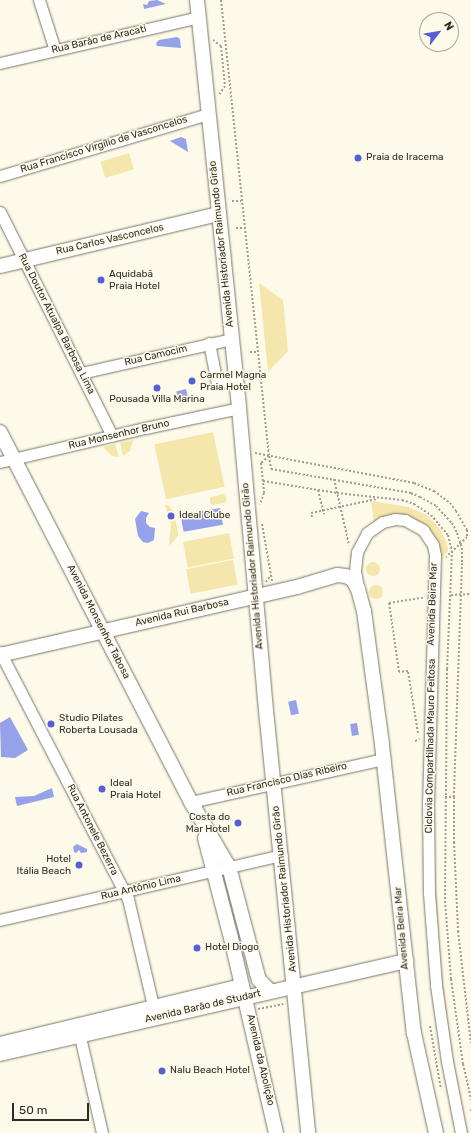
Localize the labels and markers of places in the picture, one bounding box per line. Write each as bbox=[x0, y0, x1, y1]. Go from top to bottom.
place label: Praia de Iracema bbox=[366, 152, 444, 164]
marker: Praia de Iracema bbox=[353, 153, 363, 163]
place label: Aquidabã Praia Hotel bbox=[109, 268, 160, 292]
marker: Aquidabã Praia Hotel bbox=[96, 275, 106, 285]
place label: Carmel Magna Praia Hotel bbox=[200, 369, 266, 392]
marker: Carmel Magna Praia Hotel bbox=[187, 376, 197, 386]
marker: Pousada Villa Marina bbox=[152, 383, 162, 393]
place label: Pousada Villa Marina bbox=[109, 394, 205, 406]
place label: Ideal Clube bbox=[179, 510, 230, 522]
marker: Ideal Clube bbox=[166, 511, 176, 521]
place label: Studio Pilates Roberta Lousada bbox=[59, 712, 138, 736]
marker: Studio Pilates Roberta Lousada bbox=[46, 719, 56, 729]
place label: Ideal Praia Hotel bbox=[110, 777, 161, 800]
marker: Ideal Praia Hotel bbox=[97, 784, 107, 794]
place label: Costa do Mar Hotel bbox=[186, 811, 230, 834]
marker: Costa do Mar Hotel bbox=[233, 818, 243, 828]
place label: Hotel Itália Beach bbox=[17, 853, 71, 876]
marker: Hotel Itália Beach bbox=[74, 860, 84, 870]
place label: Hotel Diogo bbox=[205, 942, 259, 954]
marker: Hotel Diogo bbox=[192, 943, 202, 953]
place label: Nalu Beach Hotel bbox=[170, 1065, 250, 1077]
marker: Nalu Beach Hotel bbox=[157, 1066, 167, 1076]

